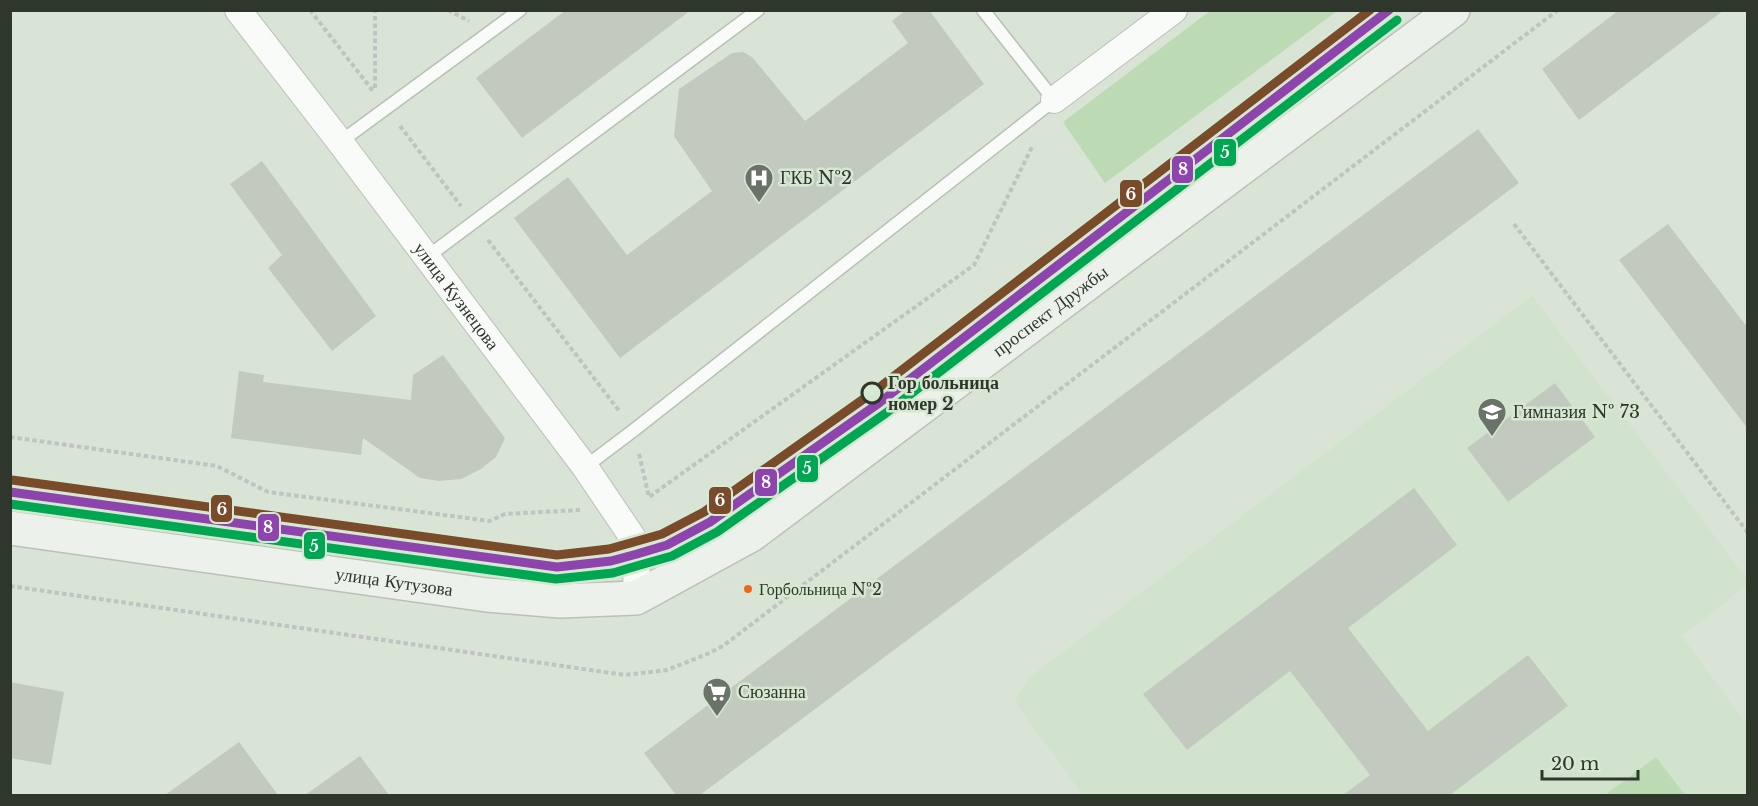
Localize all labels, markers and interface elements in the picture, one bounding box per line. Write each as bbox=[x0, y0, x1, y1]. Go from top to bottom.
line badge: 5 bbox=[1213, 138, 1237, 167]
text: 5 bbox=[1220, 142, 1230, 162]
line badge: 8 bbox=[1171, 155, 1194, 184]
text: 8 bbox=[1178, 159, 1188, 179]
hospital icon: ГКБ №2 bbox=[743, 162, 775, 204]
place label: ГКБ №2 bbox=[780, 167, 852, 189]
line badge: 6 bbox=[1119, 179, 1143, 208]
text: 6 bbox=[1126, 184, 1137, 204]
street label: улица Кузнецова bbox=[409, 238, 504, 354]
street label: проспект Дружбы bbox=[988, 261, 1112, 361]
place label: Гор больница номер 2 bbox=[888, 372, 999, 415]
marker: Гор больница номер 2 bbox=[861, 382, 883, 404]
school or university icon: Гимназия № 73 bbox=[1476, 396, 1508, 438]
place label: Гимназия № 73 bbox=[1513, 401, 1640, 423]
line badge: 5 bbox=[796, 454, 819, 483]
text: 5 bbox=[802, 458, 812, 478]
line badge: 8 bbox=[754, 468, 778, 497]
text: 8 bbox=[761, 472, 771, 492]
line badge: 6 bbox=[708, 486, 732, 515]
text: 6 bbox=[715, 490, 726, 510]
line badge: 6 bbox=[210, 494, 233, 523]
text: 6 bbox=[217, 499, 228, 519]
line badge: 8 bbox=[257, 513, 280, 542]
text: 8 bbox=[263, 517, 273, 537]
line badge: 5 bbox=[303, 531, 326, 560]
text: 5 bbox=[309, 536, 319, 556]
street label: улица Кутузова bbox=[334, 563, 454, 601]
place label: Горбольница №2 bbox=[759, 579, 882, 599]
marker: Горбольница №2 bbox=[742, 583, 754, 595]
supermarket icon: Сюзанна bbox=[701, 676, 733, 718]
place label: Сюзанна bbox=[738, 681, 806, 703]
scale bar bbox=[1542, 743, 1638, 781]
text: 20 m bbox=[1551, 753, 1599, 775]

